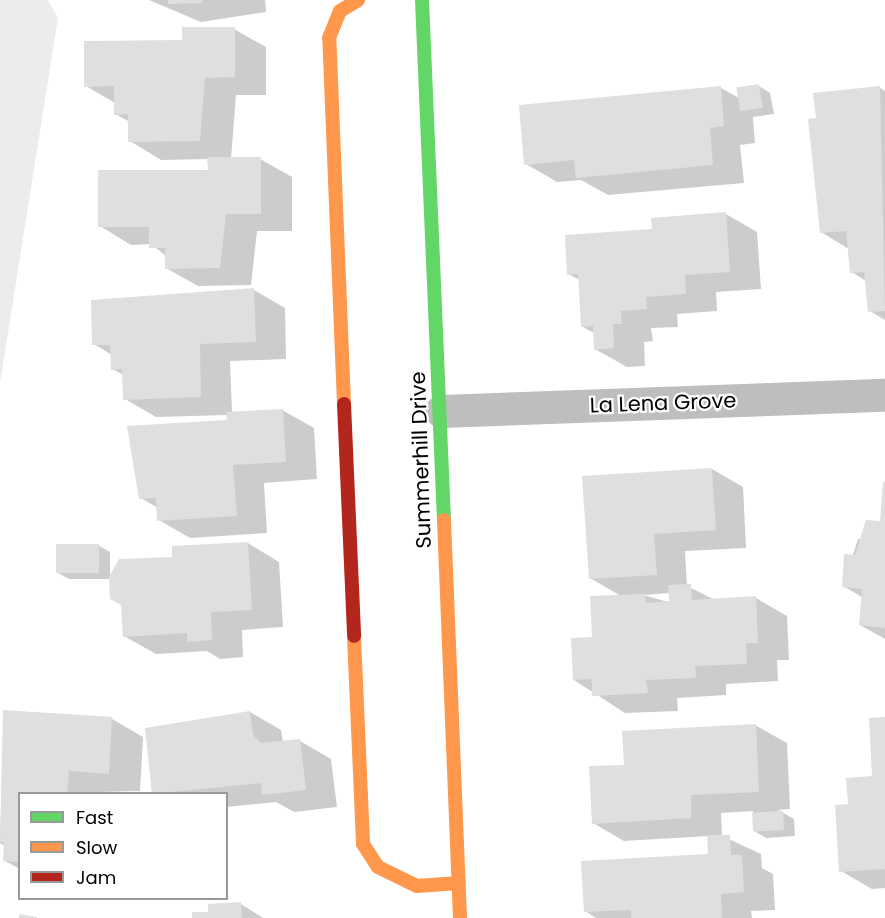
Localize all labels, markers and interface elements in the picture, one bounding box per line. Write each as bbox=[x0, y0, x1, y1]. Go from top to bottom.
street label: Summerhill Drive bbox=[405, 371, 437, 549]
street label: La Lena Grove bbox=[589, 388, 737, 418]
legend bbox=[18, 792, 228, 900]
text: Fast bbox=[76, 805, 113, 830]
text: Slow bbox=[76, 835, 117, 860]
text: Jam bbox=[76, 865, 116, 890]

